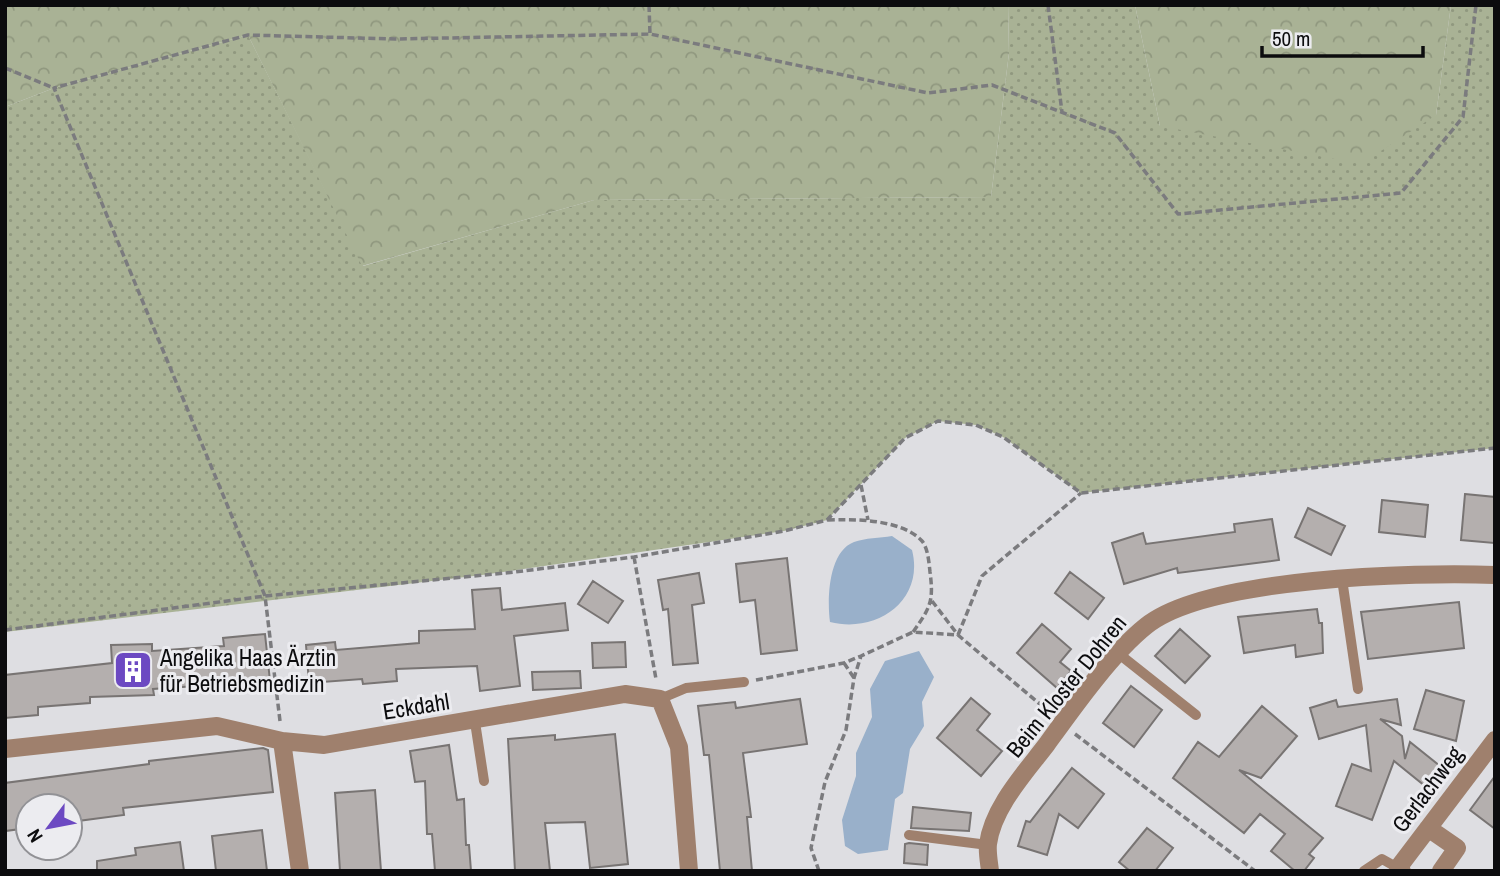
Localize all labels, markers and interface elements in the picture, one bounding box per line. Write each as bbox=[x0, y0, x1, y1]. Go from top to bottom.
scale bar bbox=[1262, 14, 1423, 58]
text: 50 m bbox=[1272, 24, 1310, 53]
street label: Beim Kloster Dohren bbox=[999, 608, 1133, 764]
place label: Angelika Haas Ärztin für Betriebsmedizin bbox=[159, 642, 336, 699]
building icon: Angelika Haas Ärztin für Betriebsmedizin bbox=[112, 649, 154, 691]
street label: Eckdahl bbox=[380, 685, 452, 727]
street label: Gerlachweg bbox=[1384, 739, 1470, 839]
north arrow bbox=[14, 792, 84, 862]
text: N bbox=[21, 824, 49, 848]

